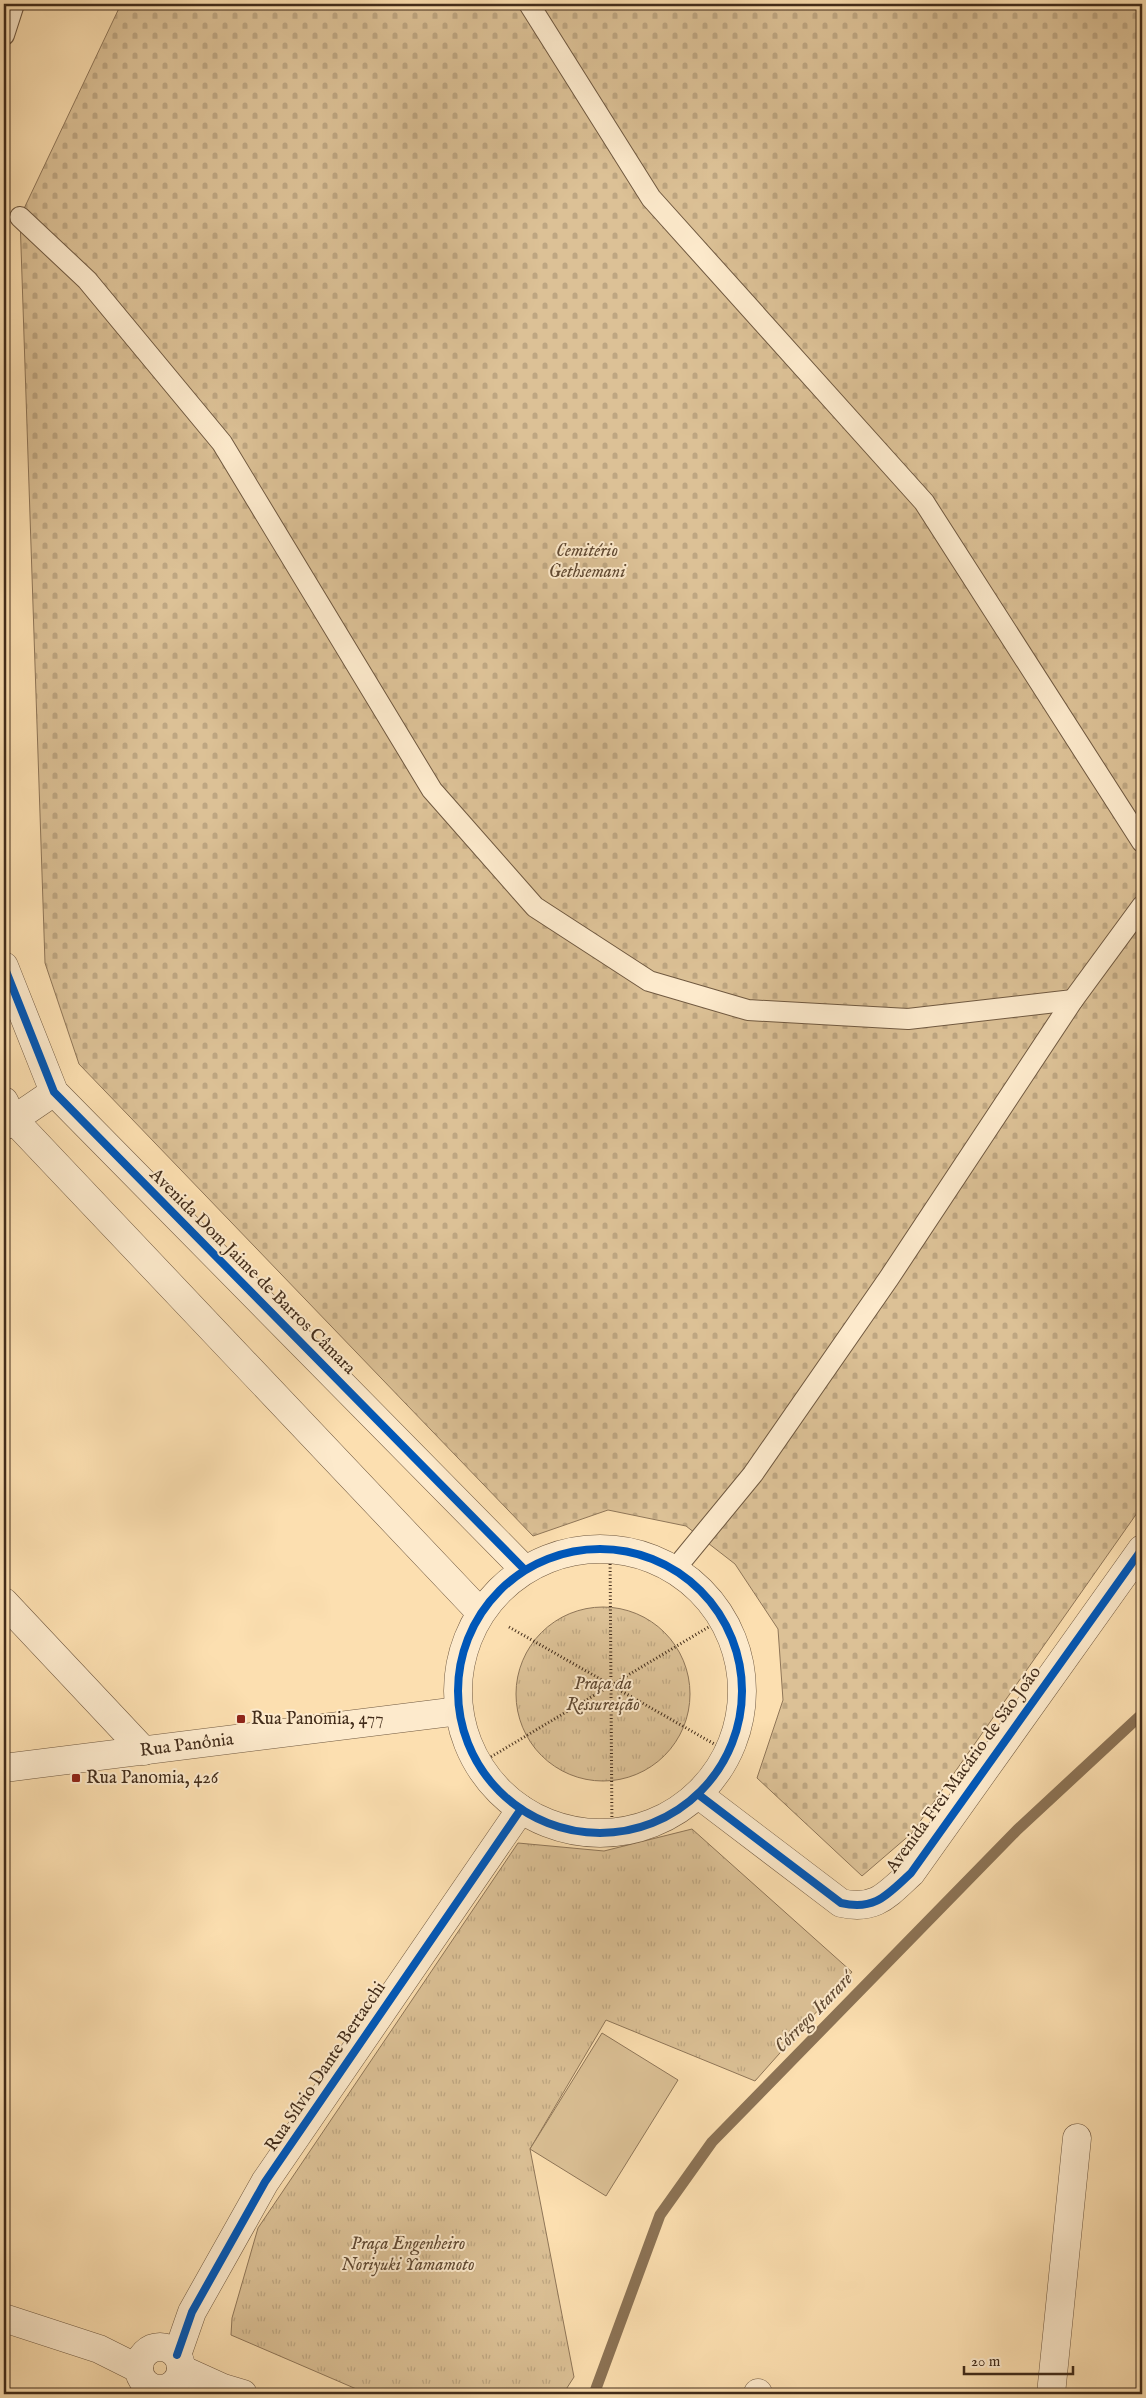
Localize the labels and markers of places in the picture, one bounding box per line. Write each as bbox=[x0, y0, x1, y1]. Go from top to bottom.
place label: Rua Panomia, 477 bbox=[251, 1708, 384, 1731]
marker: Rua Panomia, 477 bbox=[235, 1713, 247, 1725]
place label: Rua Panomia, 426 bbox=[86, 1767, 219, 1790]
marker: Rua Panomia, 426 bbox=[70, 1772, 82, 1784]

